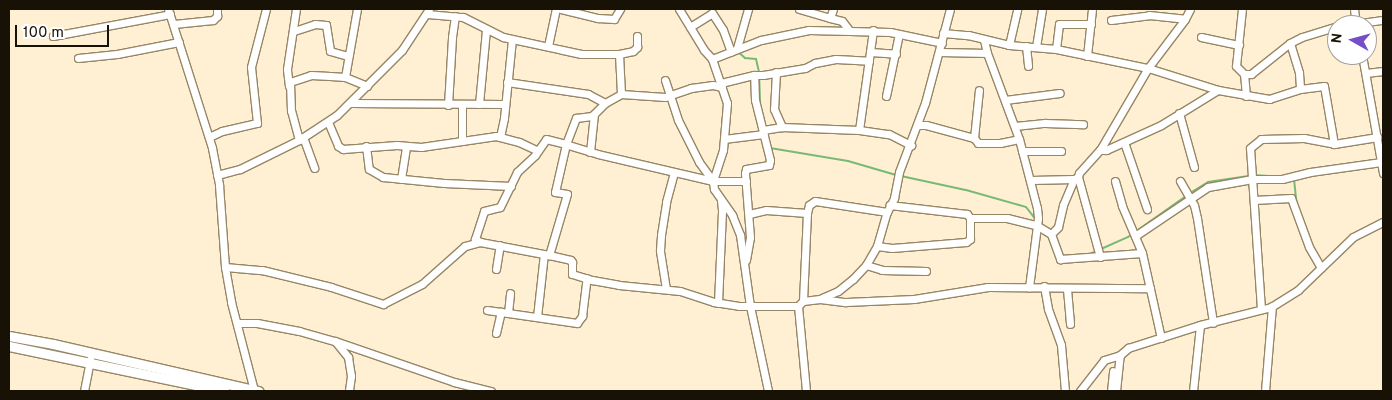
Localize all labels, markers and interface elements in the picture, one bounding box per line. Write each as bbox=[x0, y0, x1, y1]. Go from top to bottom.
scale bar bbox=[18, 15, 111, 47]
north arrow bbox=[1327, 15, 1377, 65]
text: 100 m bbox=[23, 24, 64, 43]
text: N bbox=[1329, 32, 1347, 44]

